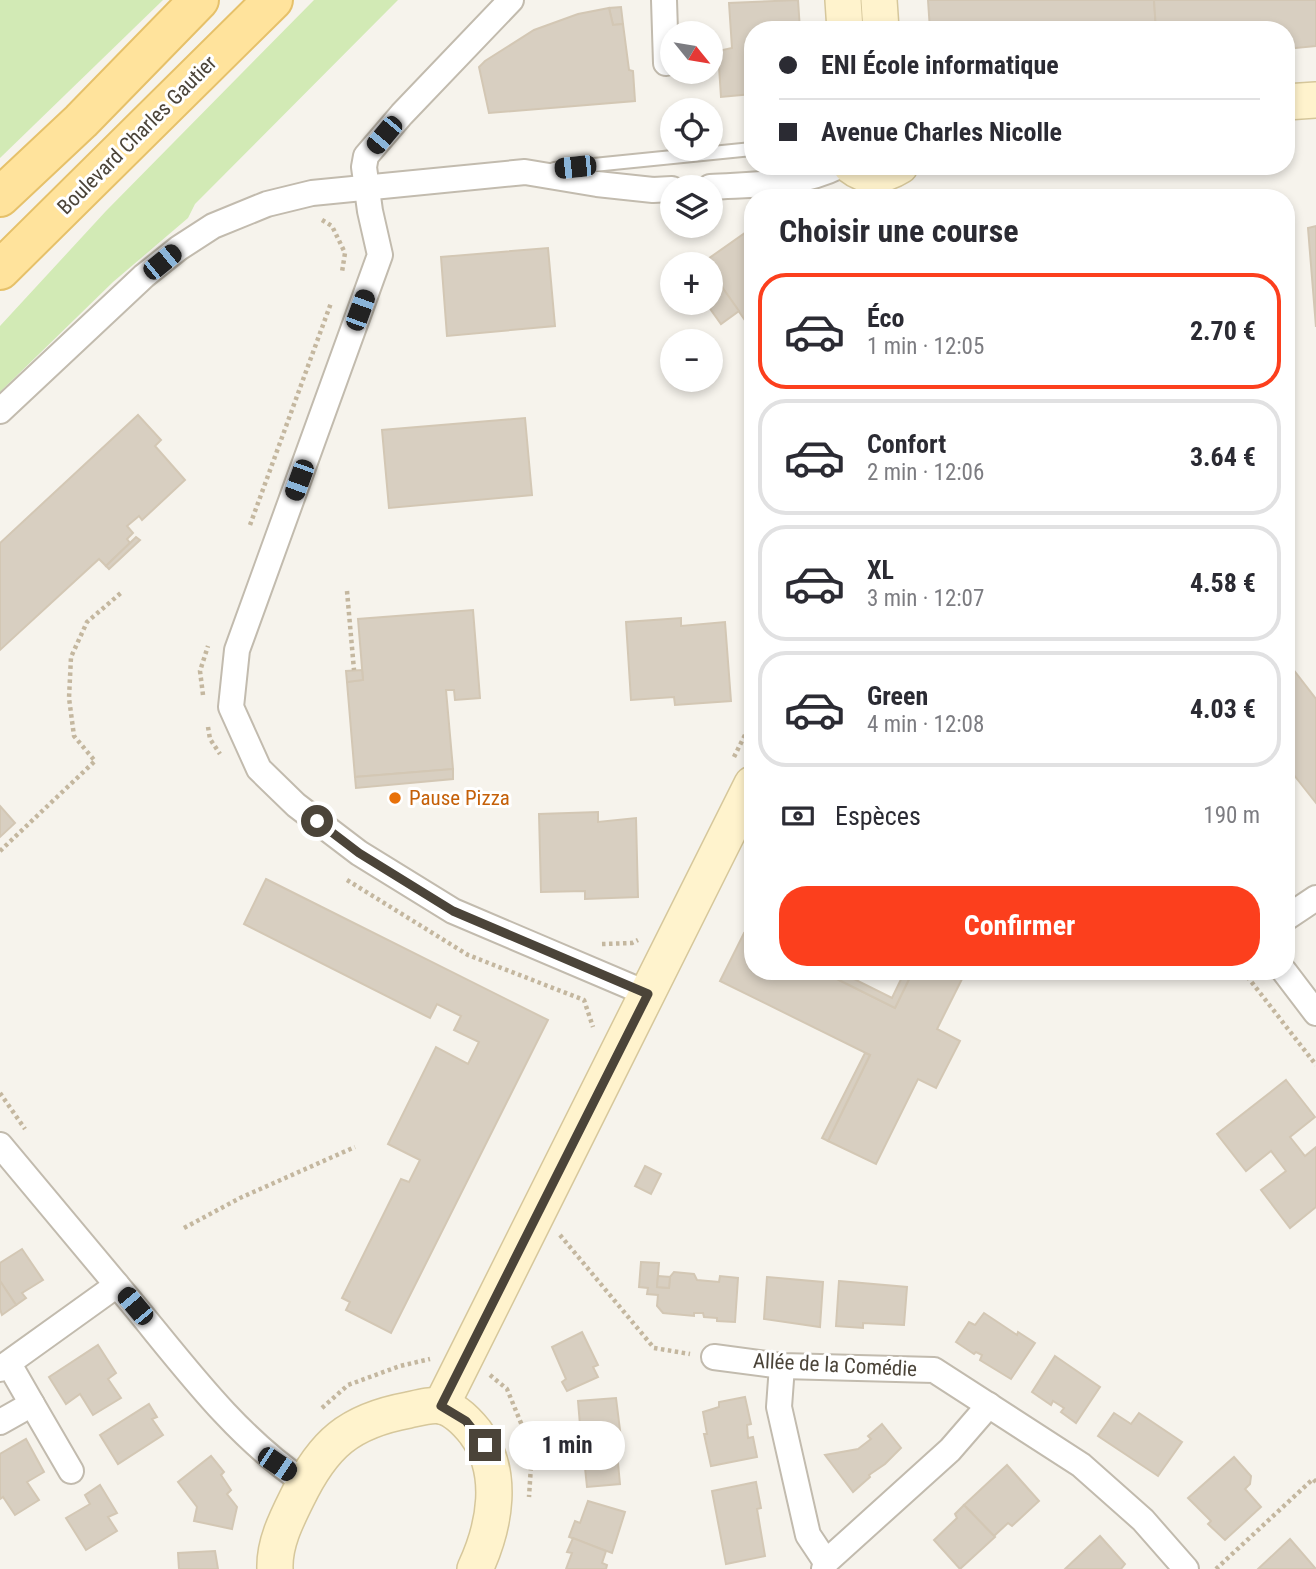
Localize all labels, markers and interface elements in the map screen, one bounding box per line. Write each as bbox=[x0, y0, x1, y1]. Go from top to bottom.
north arrow bbox=[660, 21, 723, 84]
map controls bbox=[660, 21, 723, 392]
text: ENI École informatique bbox=[821, 50, 1059, 80]
street label: Boulevard Charles Gautier bbox=[53, 51, 221, 219]
button: locate bbox=[660, 98, 723, 161]
car bbox=[363, 112, 406, 158]
text: Avenue Charles Nicolle bbox=[821, 117, 1062, 147]
car bbox=[554, 154, 597, 180]
button: layers bbox=[660, 175, 723, 238]
text: Choisir une course bbox=[779, 212, 1019, 250]
car bbox=[140, 241, 185, 283]
button: + bbox=[660, 252, 723, 315]
car bbox=[343, 287, 378, 333]
icon: car bbox=[783, 300, 846, 363]
text: Éco bbox=[867, 303, 904, 333]
text: 2.70 € bbox=[1190, 316, 1256, 346]
button: − bbox=[660, 329, 723, 392]
text: 1 min · 12:05 bbox=[867, 333, 984, 360]
icon: car bbox=[783, 426, 846, 489]
text: Confort bbox=[867, 429, 946, 459]
text: 3.64 € bbox=[1190, 442, 1256, 472]
car bbox=[282, 457, 317, 503]
text: 2 min · 12:06 bbox=[867, 459, 984, 486]
icon: car bbox=[783, 552, 846, 615]
text: XL bbox=[867, 555, 894, 585]
text: 4.58 € bbox=[1190, 568, 1256, 598]
text: 3 min · 12:07 bbox=[867, 585, 984, 612]
icon: car bbox=[783, 678, 846, 741]
text: Green bbox=[867, 681, 928, 711]
text: 4.03 € bbox=[1190, 694, 1256, 724]
text: 4 min · 12:08 bbox=[867, 711, 984, 738]
place label: Pause Pizza bbox=[409, 786, 510, 810]
marker: Pause Pizza bbox=[387, 790, 403, 806]
icon: cash bbox=[779, 797, 817, 835]
text: Espèces bbox=[835, 801, 921, 831]
text: 190 m bbox=[1203, 802, 1260, 829]
route start bbox=[301, 805, 333, 837]
button: Confirmer bbox=[779, 886, 1260, 966]
car bbox=[114, 1283, 157, 1329]
street label: Allée de la Comédie bbox=[752, 1349, 918, 1381]
callout: 1 min bbox=[510, 1420, 625, 1470]
route end bbox=[469, 1429, 501, 1461]
text: 1 min bbox=[541, 1432, 593, 1459]
car bbox=[254, 1444, 301, 1484]

